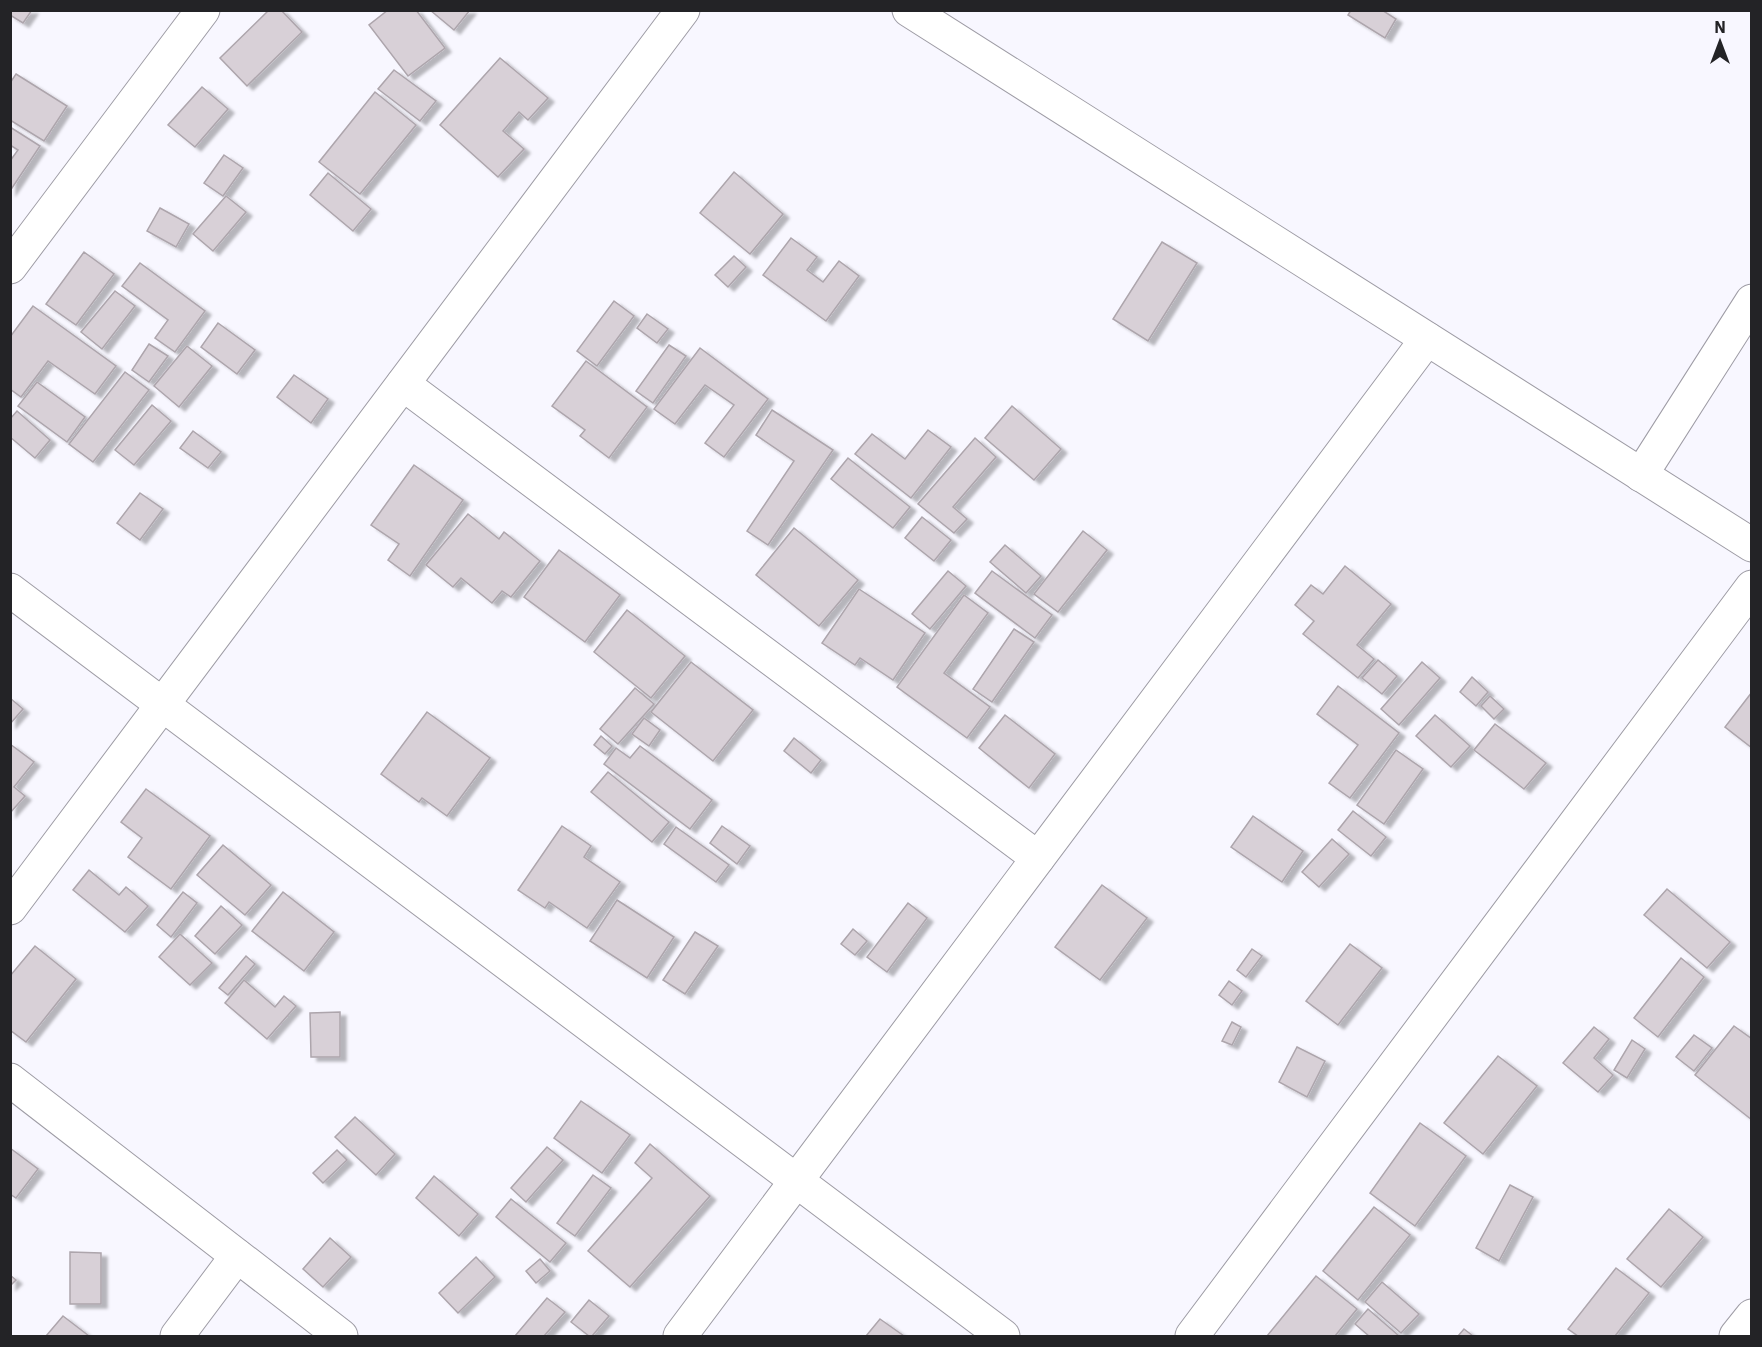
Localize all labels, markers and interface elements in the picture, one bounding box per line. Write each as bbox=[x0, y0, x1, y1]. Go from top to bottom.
north arrow bbox=[1690, 12, 1750, 72]
text: N bbox=[1714, 17, 1726, 37]

